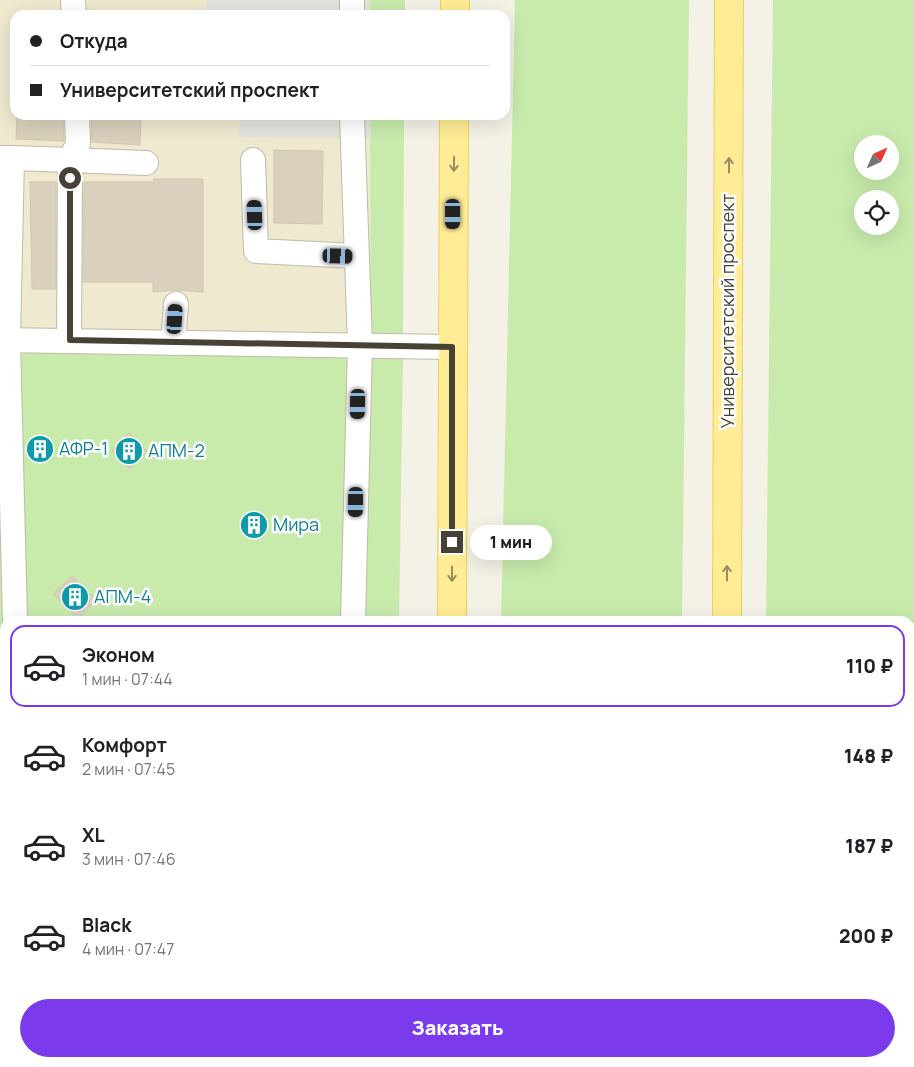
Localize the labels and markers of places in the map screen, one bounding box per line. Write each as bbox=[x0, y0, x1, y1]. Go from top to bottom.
building icon: АФР-1 bbox=[25, 434, 55, 464]
place label: АФР-1 bbox=[59, 436, 108, 460]
building icon: АПМ-2 bbox=[114, 436, 144, 466]
place label: АПМ-2 bbox=[148, 438, 205, 462]
building icon: Мира bbox=[239, 510, 269, 540]
place label: Мира bbox=[273, 512, 319, 536]
building icon: АПМ-4 bbox=[60, 582, 90, 612]
place label: АПМ-4 bbox=[94, 584, 151, 608]

